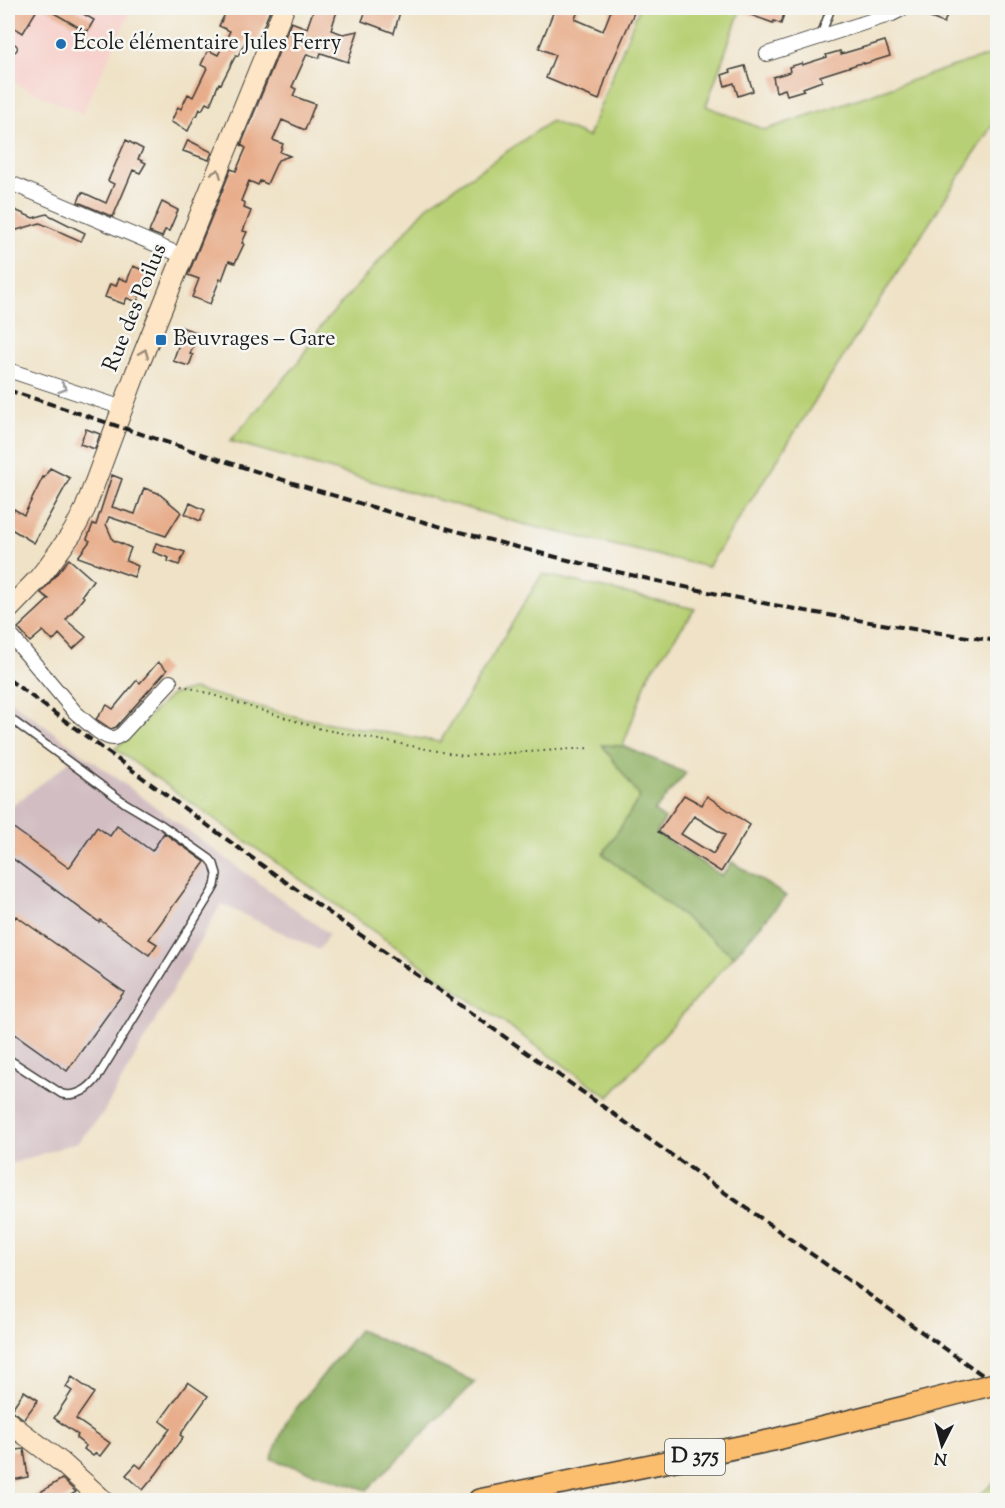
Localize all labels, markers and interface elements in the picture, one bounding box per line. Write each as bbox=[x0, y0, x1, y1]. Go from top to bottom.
place label: École élémentaire Jules Ferry bbox=[73, 27, 341, 60]
marker: École élémentaire Jules Ferry bbox=[54, 37, 68, 51]
one-way arrow bbox=[210, 168, 222, 179]
street label: Rue des Poilus bbox=[96, 239, 176, 377]
place label: Beuvrages – Gare bbox=[173, 324, 336, 356]
marker: Beuvrages – Gare bbox=[154, 333, 168, 347]
one-way arrow bbox=[137, 349, 149, 360]
one-way arrow bbox=[57, 381, 68, 393]
north arrow bbox=[912, 1415, 972, 1475]
road number: D 375 bbox=[665, 1439, 725, 1475]
text: N bbox=[933, 1445, 948, 1470]

